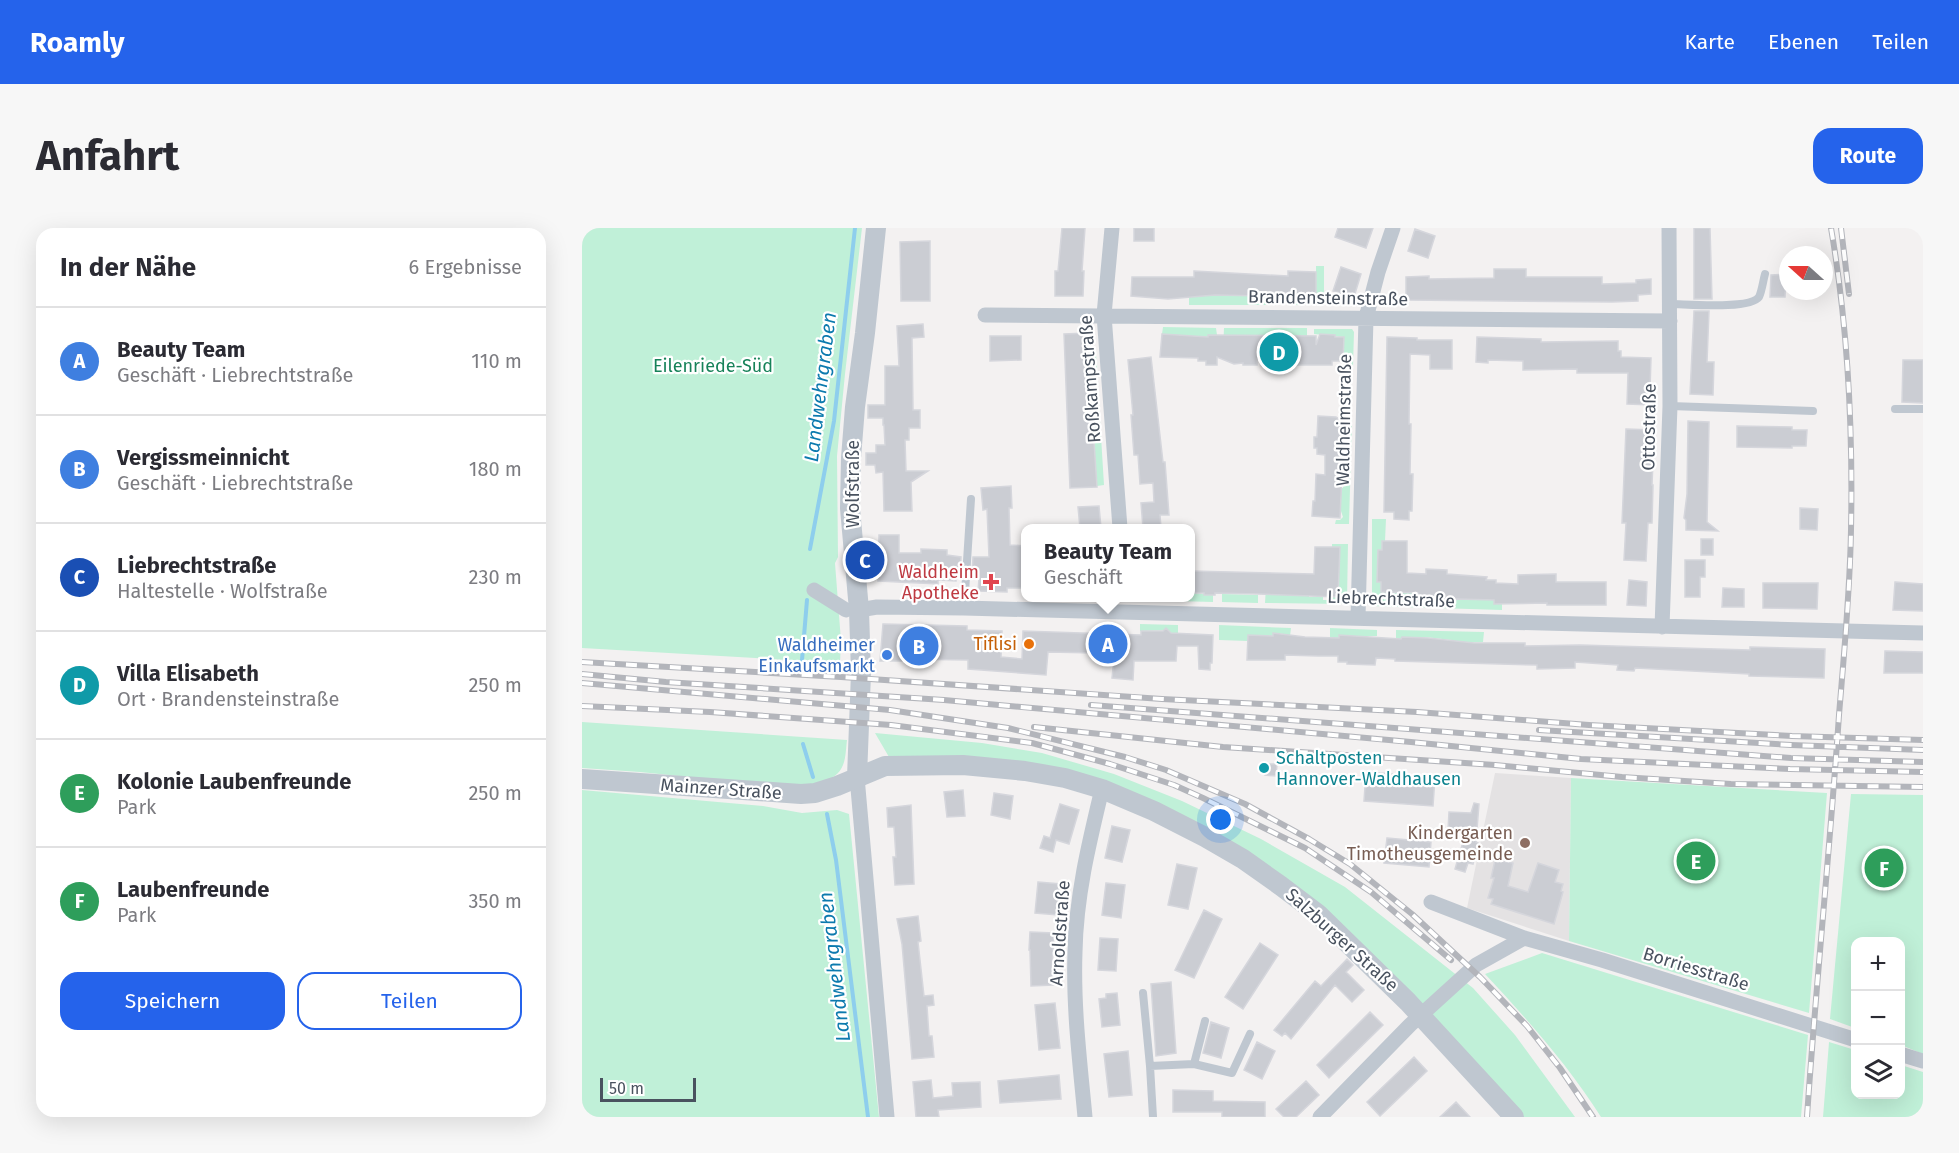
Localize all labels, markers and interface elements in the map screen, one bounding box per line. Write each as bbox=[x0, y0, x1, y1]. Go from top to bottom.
text: Roamly bbox=[30, 26, 124, 59]
text: Karte bbox=[1684, 29, 1735, 55]
text: Ebenen bbox=[1768, 29, 1839, 55]
text: Teilen bbox=[1872, 29, 1929, 55]
button: Route bbox=[1813, 128, 1923, 184]
text: Anfahrt bbox=[36, 131, 179, 181]
north arrow bbox=[1779, 246, 1833, 300]
text: In der Nähe bbox=[60, 252, 196, 283]
text: 6 Ergebnisse bbox=[409, 255, 522, 279]
street label: Brandensteinstraße bbox=[1248, 286, 1408, 310]
water label: Landwehrgraben bbox=[799, 311, 841, 463]
street label: Roßkampstraße bbox=[1075, 314, 1105, 444]
pin: D bbox=[1260, 330, 1298, 374]
text: Beauty Team bbox=[117, 336, 245, 363]
text: A bbox=[74, 349, 85, 373]
text: 110 m bbox=[471, 349, 522, 373]
street label: Waldheimstraße bbox=[1332, 354, 1356, 486]
park label: Eilenriede-Süd bbox=[653, 355, 773, 377]
text: Geschäft · Liebrechtstraße bbox=[117, 363, 353, 387]
street label: Ottostraße bbox=[1637, 383, 1661, 471]
street label: Wolfstraße bbox=[842, 440, 864, 528]
text: Vergissmeinnicht bbox=[117, 444, 289, 471]
text: B bbox=[73, 457, 86, 481]
text: 180 m bbox=[469, 457, 522, 481]
text: Geschäft · Liebrechtstraße bbox=[117, 471, 353, 495]
popup bbox=[1021, 524, 1195, 602]
pin: C bbox=[846, 538, 884, 582]
text: Beauty Team bbox=[1044, 538, 1172, 565]
text: Liebrechtstraße bbox=[117, 552, 277, 579]
place label: Waldheim Apotheke bbox=[898, 561, 979, 604]
text: C bbox=[74, 565, 85, 589]
text: 230 m bbox=[469, 565, 522, 589]
text: Geschäft bbox=[1044, 565, 1123, 589]
marker: Waldheim Apotheke bbox=[984, 575, 998, 589]
text: Haltestelle · Wolfstraße bbox=[117, 579, 328, 603]
street label: Liebrechtstraße bbox=[1327, 586, 1455, 612]
pin: A bbox=[1088, 622, 1128, 666]
pin: B bbox=[900, 624, 938, 668]
place label: Tiflisi bbox=[973, 633, 1017, 655]
place label: Waldheimer Einkaufsmarkt bbox=[758, 634, 875, 677]
marker: Tiflisi bbox=[1022, 637, 1036, 651]
marker: Waldheimer Einkaufsmarkt bbox=[880, 648, 894, 662]
text: Villa Elisabeth bbox=[117, 660, 259, 687]
text: D bbox=[73, 673, 86, 697]
text: 250 m bbox=[468, 673, 522, 697]
text: Ort · Brandensteinstraße bbox=[117, 687, 339, 711]
place label: Schaltposten Hannover-Waldhausen bbox=[1276, 747, 1461, 790]
marker: Schaltposten Hannover-Waldhausen bbox=[1257, 761, 1271, 775]
text: Kolonie Laubenfreunde bbox=[117, 768, 351, 795]
street label: Mainzer Straße bbox=[660, 774, 782, 804]
text: E bbox=[74, 781, 85, 805]
text: 250 m bbox=[468, 781, 522, 805]
text: Park bbox=[117, 795, 156, 819]
your location bbox=[1206, 805, 1235, 834]
place label: Kindergarten Timotheusgemeinde bbox=[1347, 822, 1513, 865]
marker: Kindergarten Timotheusgemeinde bbox=[1518, 836, 1532, 850]
pin: E bbox=[1676, 838, 1716, 884]
pin: F bbox=[1864, 846, 1904, 890]
text: Laubenfreunde bbox=[117, 876, 269, 903]
street label: Arnoldstraße bbox=[1045, 879, 1075, 987]
street label: Salzburger Straße bbox=[1281, 884, 1403, 996]
text: F bbox=[75, 889, 84, 913]
text: 350 m bbox=[468, 889, 522, 913]
water label: Landwehrgraben bbox=[813, 891, 855, 1043]
text: Park bbox=[117, 903, 156, 927]
map controls bbox=[1851, 937, 1905, 1099]
button: + bbox=[1851, 937, 1905, 991]
street label: Borriesstraße bbox=[1640, 942, 1752, 996]
button: Speichern bbox=[60, 972, 285, 1030]
button: Teilen bbox=[297, 972, 522, 1030]
button: − bbox=[1851, 991, 1905, 1045]
button: layers bbox=[1851, 1045, 1905, 1099]
scale bar bbox=[600, 1075, 696, 1102]
text: 50 m bbox=[609, 1079, 644, 1098]

